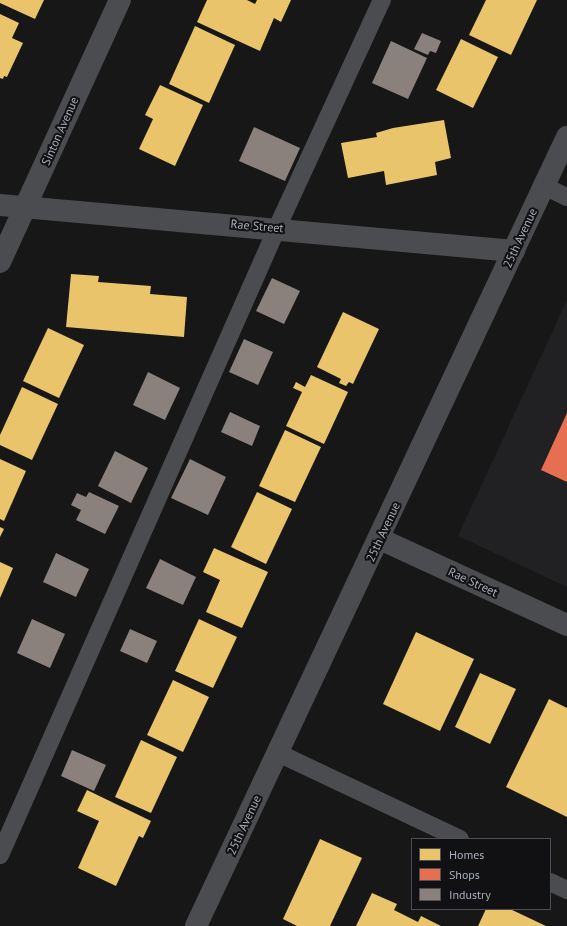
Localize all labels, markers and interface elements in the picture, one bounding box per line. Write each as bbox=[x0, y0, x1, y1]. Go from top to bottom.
street label: Sinton Avenue bbox=[38, 94, 82, 168]
street label: 25th Avenue bbox=[500, 206, 540, 270]
street label: Rae Street bbox=[230, 217, 284, 235]
street label: 25th Avenue bbox=[363, 500, 403, 564]
street label: Rae Street bbox=[446, 564, 500, 600]
street label: 25th Avenue bbox=[224, 793, 264, 857]
legend bbox=[411, 838, 551, 910]
text: Homes bbox=[449, 847, 484, 862]
text: Shops bbox=[449, 867, 480, 882]
text: Industry bbox=[449, 887, 491, 902]

